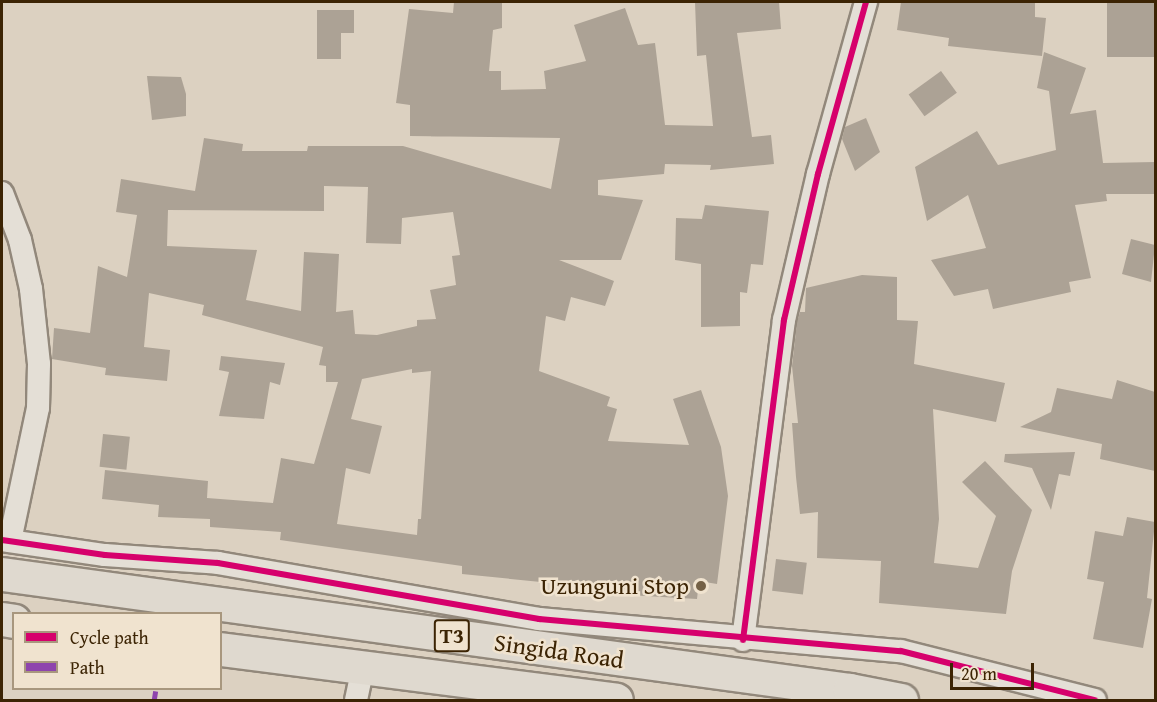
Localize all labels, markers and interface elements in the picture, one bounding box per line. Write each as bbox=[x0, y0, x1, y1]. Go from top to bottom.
place label: Uzunguni Stop bbox=[540, 572, 689, 600]
marker: Uzunguni Stop bbox=[694, 579, 708, 593]
legend bbox=[12, 612, 222, 690]
road number: T3 bbox=[432, 617, 472, 655]
text: Cycle path bbox=[70, 624, 149, 651]
street label: Singida Road bbox=[492, 628, 626, 674]
scale bar bbox=[953, 651, 1037, 689]
text: Path bbox=[70, 654, 105, 681]
text: 20 m bbox=[961, 660, 997, 687]

